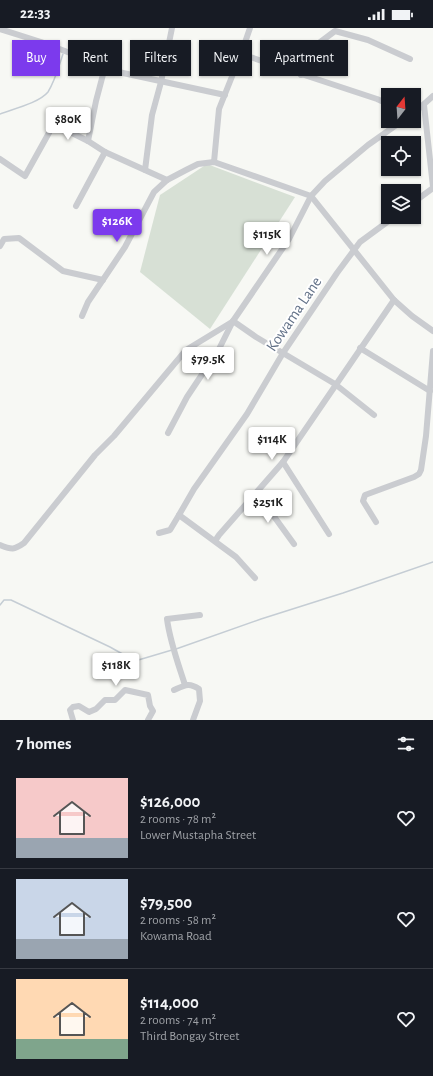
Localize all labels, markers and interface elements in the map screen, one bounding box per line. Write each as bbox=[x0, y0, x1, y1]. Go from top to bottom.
text: 22:33 bbox=[20, 6, 51, 21]
chip: Buy bbox=[12, 40, 60, 76]
chip: Rent bbox=[68, 40, 122, 76]
chip: Filters bbox=[130, 40, 191, 76]
chip: New bbox=[199, 40, 252, 76]
chip: Apartment bbox=[260, 40, 348, 76]
north arrow bbox=[381, 88, 421, 128]
map controls bbox=[381, 88, 421, 224]
pin: $80K bbox=[44, 107, 92, 141]
text: $80K bbox=[55, 113, 81, 126]
button: locate bbox=[381, 136, 421, 176]
button: layers bbox=[381, 184, 421, 224]
pin: $126K bbox=[89, 209, 145, 243]
text: $126K bbox=[102, 215, 132, 228]
pin: $115K bbox=[239, 222, 295, 256]
text: $115K bbox=[253, 228, 281, 241]
street label: Kowama Lane bbox=[263, 274, 325, 354]
pin: $79.5K bbox=[175, 347, 241, 381]
text: $79.5K bbox=[191, 353, 225, 366]
pin: $114K bbox=[244, 427, 300, 461]
text: $114K bbox=[257, 433, 287, 446]
pin: $251K bbox=[240, 490, 296, 524]
text: $251K bbox=[253, 496, 283, 509]
pin: $118K bbox=[88, 653, 144, 687]
text: $118K bbox=[101, 659, 131, 672]
icon: filters bbox=[395, 733, 417, 755]
text: 7 homes bbox=[16, 735, 72, 752]
text: $126,000 bbox=[140, 793, 200, 810]
icon: home bbox=[48, 794, 96, 842]
icon: heart bbox=[395, 807, 417, 829]
text: 2 rooms · 78 m² bbox=[140, 813, 216, 826]
text: Lower Mustapha Street bbox=[140, 829, 256, 842]
text: $79,500 bbox=[140, 894, 192, 911]
icon: home bbox=[48, 895, 96, 943]
icon: heart bbox=[395, 908, 417, 930]
text: 2 rooms · 58 m² bbox=[140, 914, 216, 927]
text: Kowama Road bbox=[140, 930, 212, 943]
text: $114,000 bbox=[140, 994, 199, 1011]
icon: home bbox=[48, 995, 96, 1043]
icon: heart bbox=[395, 1008, 417, 1030]
text: 2 rooms · 74 m² bbox=[140, 1014, 216, 1027]
text: Third Bongay Street bbox=[140, 1030, 239, 1043]

